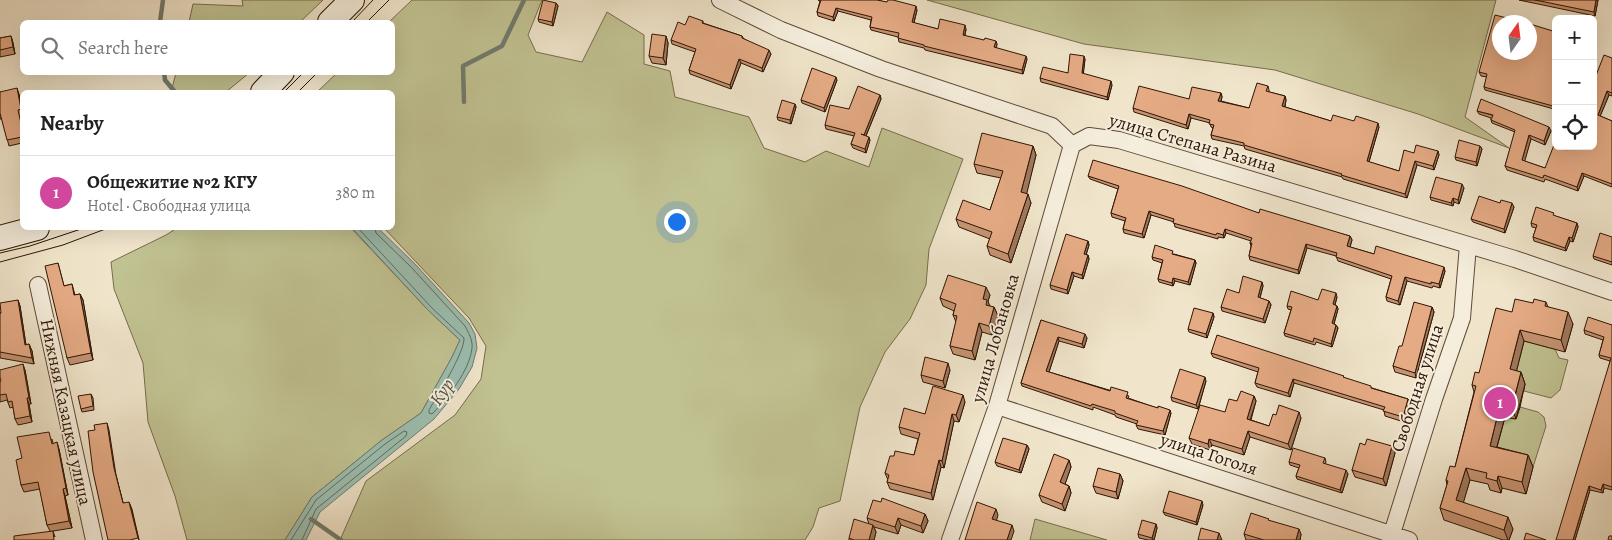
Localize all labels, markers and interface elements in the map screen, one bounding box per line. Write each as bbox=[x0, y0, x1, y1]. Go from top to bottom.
north arrow bbox=[1492, 15, 1537, 60]
map controls bbox=[1552, 15, 1597, 150]
button: + bbox=[1552, 15, 1597, 60]
search box bbox=[20, 20, 395, 75]
icon: search bbox=[38, 34, 66, 62]
text: Search here bbox=[78, 35, 168, 61]
button: − bbox=[1552, 60, 1597, 105]
button: locate bbox=[1552, 105, 1597, 150]
street label: улица Степана Разина bbox=[1106, 107, 1280, 179]
text: Nearby bbox=[40, 109, 103, 137]
text: Общежитие №2 КГУ bbox=[87, 169, 257, 195]
text: 1 bbox=[53, 182, 59, 204]
text: 380 m bbox=[336, 182, 375, 204]
text: Hotel · Свободная улица bbox=[87, 195, 251, 217]
your location bbox=[664, 209, 690, 235]
street label: улица Лобановка bbox=[965, 270, 1025, 406]
street label: Нижняя Казацкая улица bbox=[35, 317, 98, 508]
street label: Свободная улица bbox=[1385, 320, 1449, 455]
water label: Кур bbox=[423, 373, 461, 411]
pin: 1 bbox=[1484, 384, 1516, 422]
street label: улица Гоголя bbox=[1157, 427, 1260, 481]

